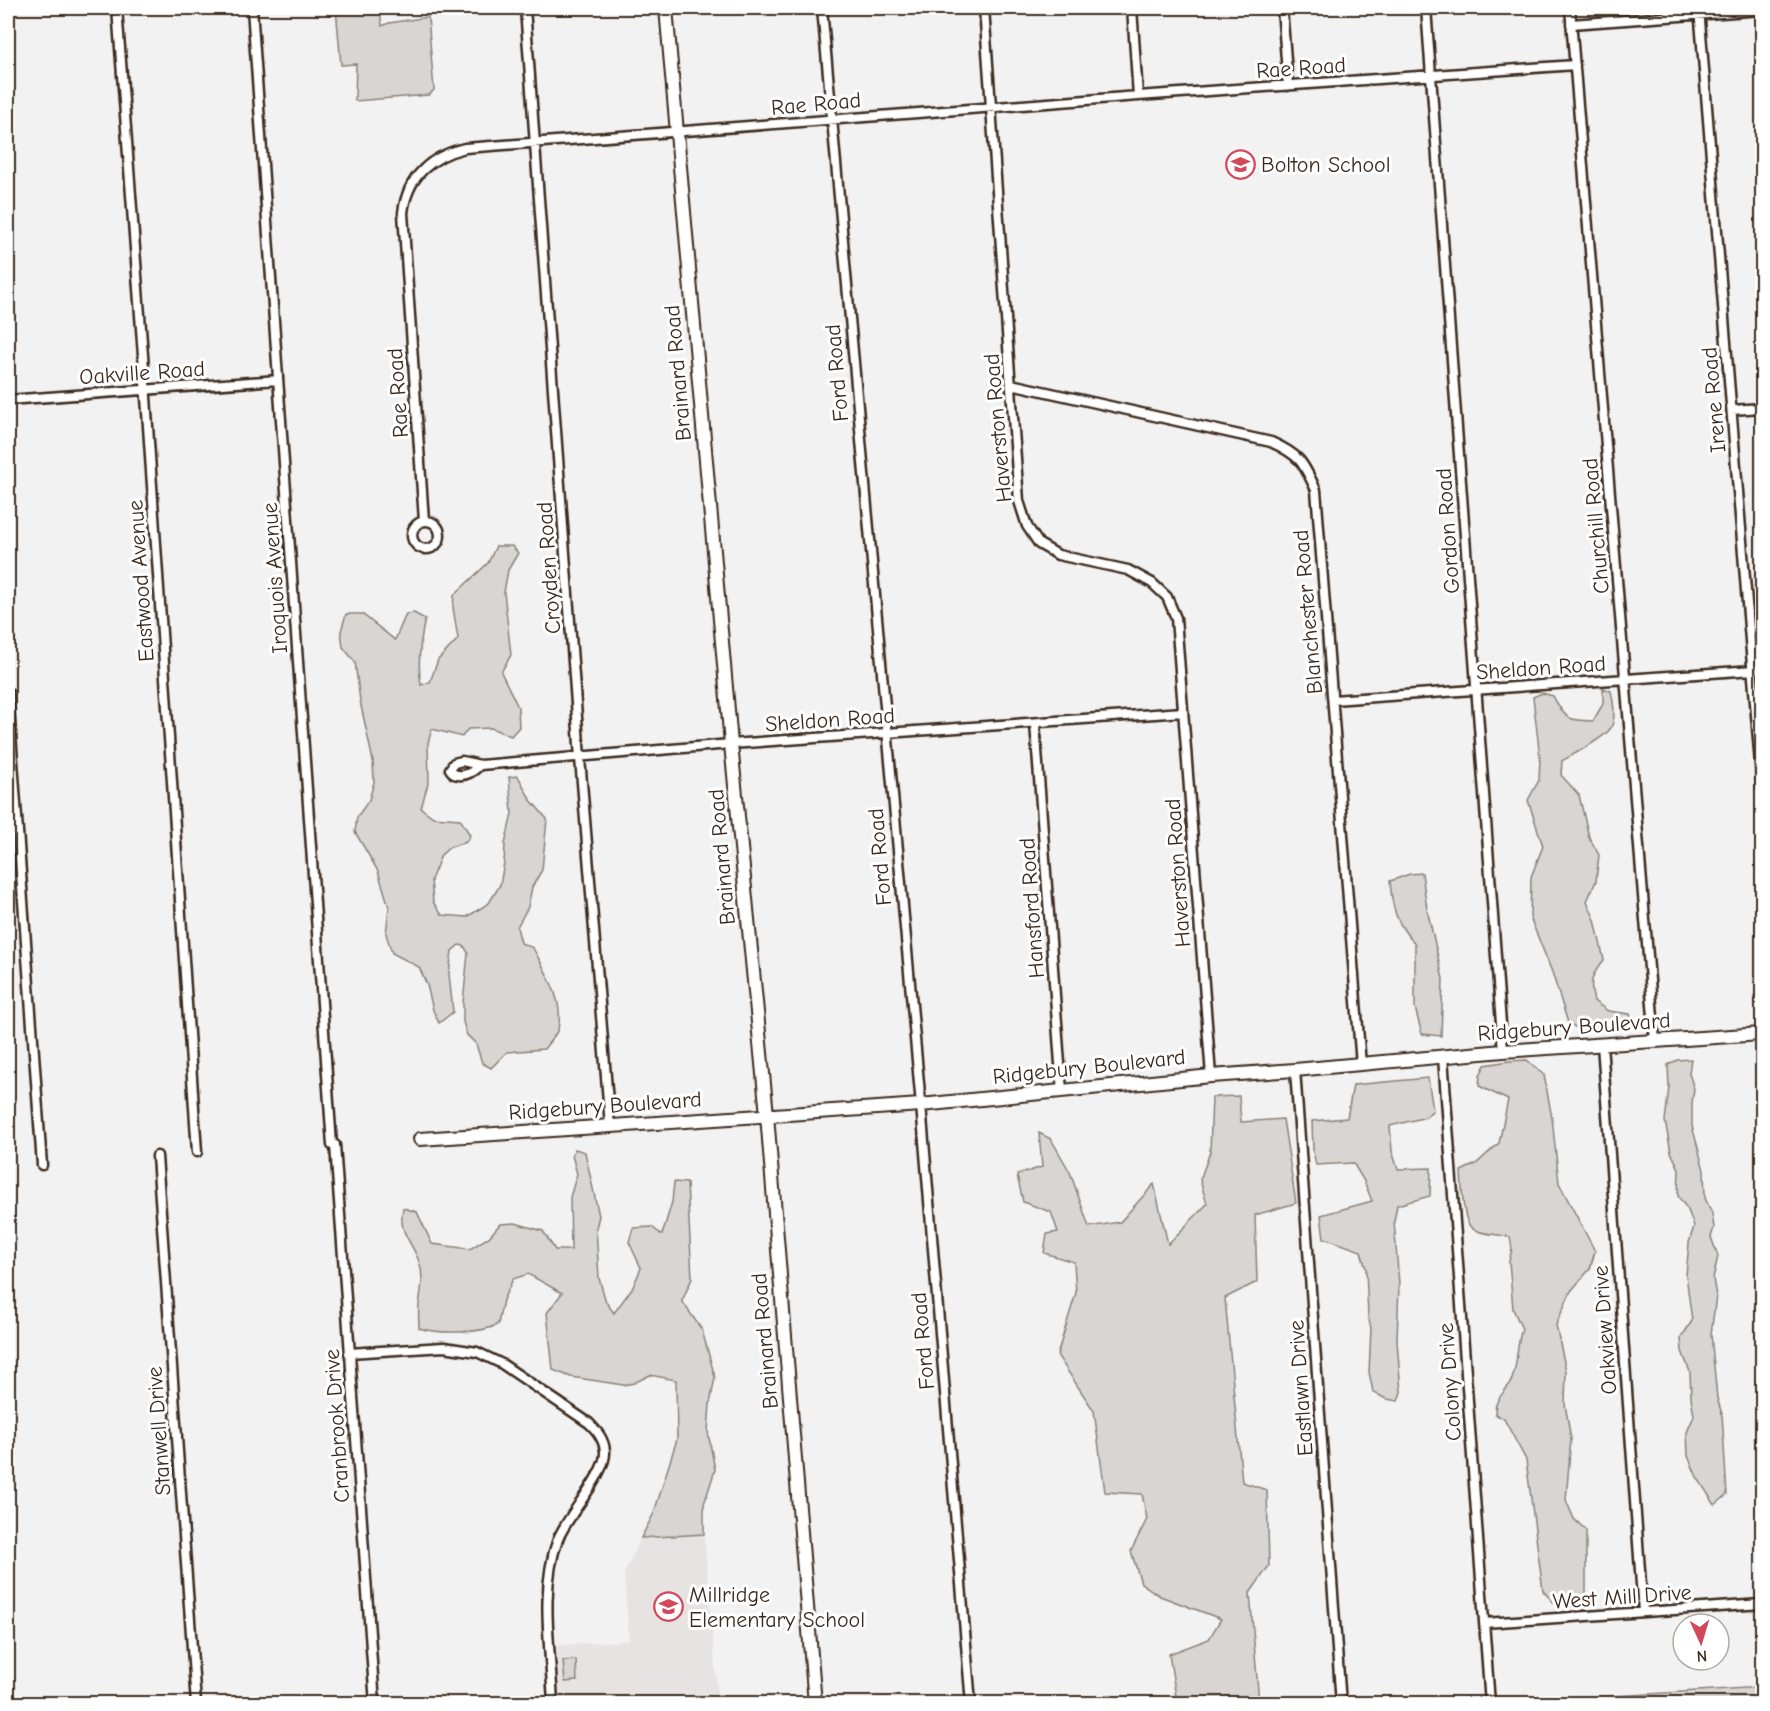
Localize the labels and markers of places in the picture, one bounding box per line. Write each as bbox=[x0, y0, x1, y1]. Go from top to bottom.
school or university icon: Bolton School bbox=[1224, 148, 1256, 180]
place label: Bolton School bbox=[1261, 152, 1391, 178]
place label: Millridge Elementary School bbox=[689, 1582, 865, 1633]
school or university icon: Millridge Elementary School bbox=[652, 1591, 684, 1623]

